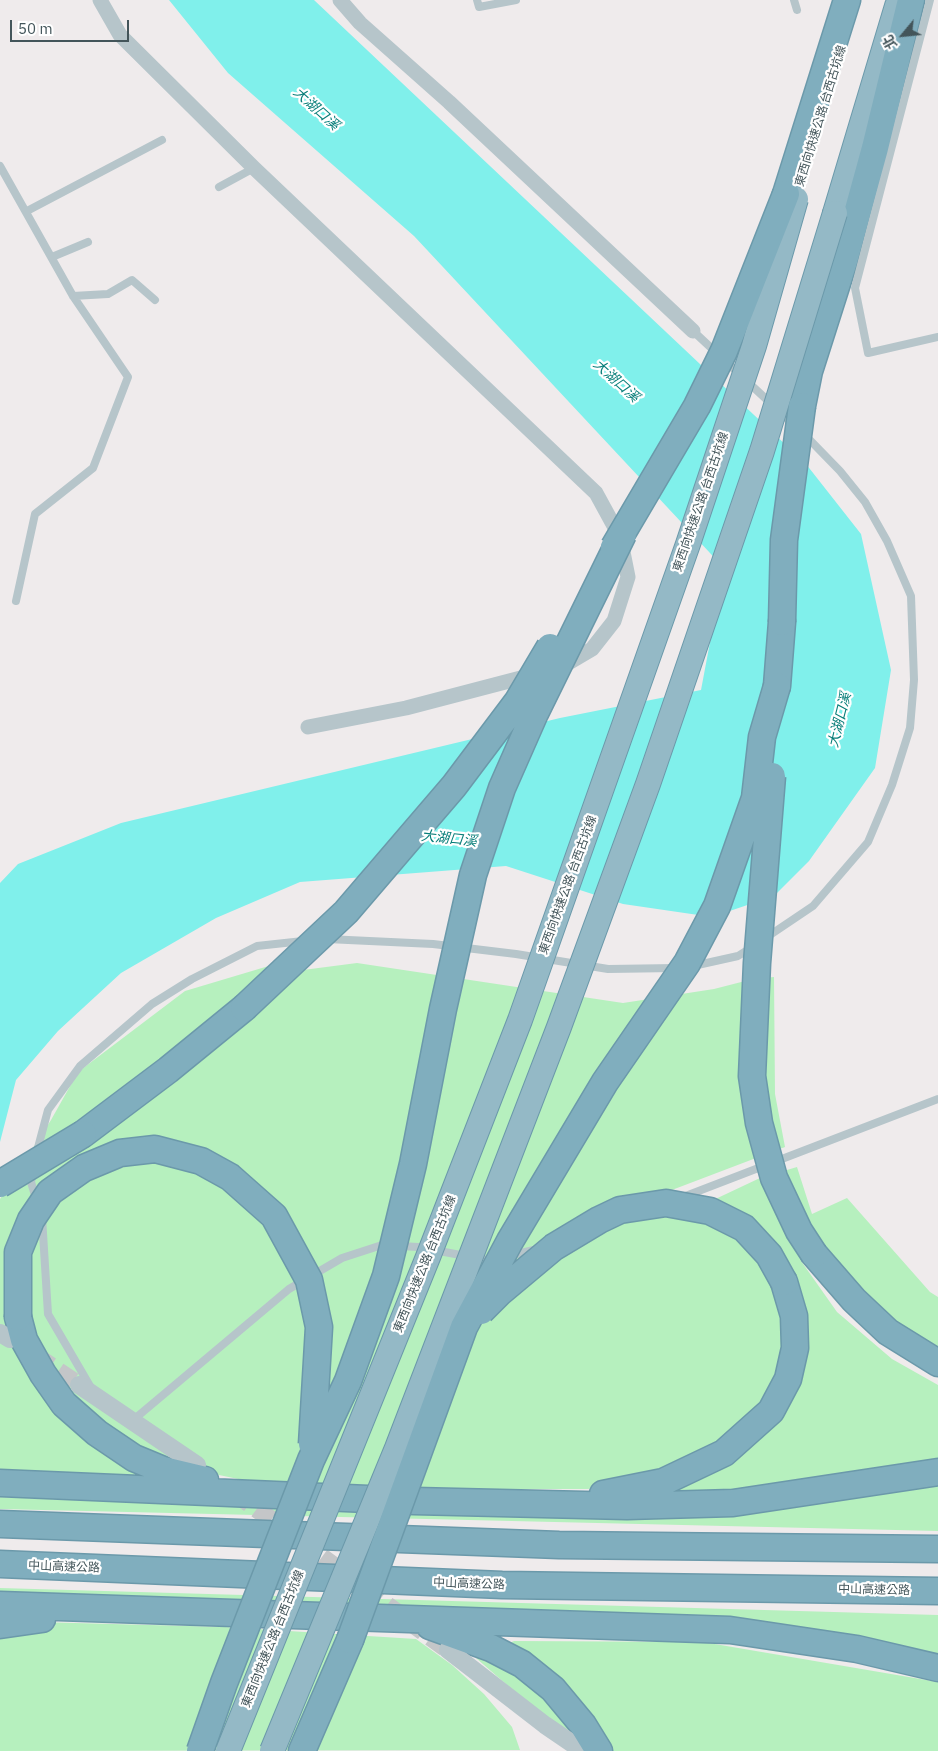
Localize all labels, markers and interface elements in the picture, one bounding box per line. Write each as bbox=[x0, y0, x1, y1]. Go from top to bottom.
scale bar bbox=[12, 10, 131, 42]
north arrow bbox=[878, 10, 928, 60]
text: 50 m bbox=[18, 19, 53, 38]
text: 北 bbox=[879, 32, 901, 52]
street label: 東西向快速公路 台西古坑線 bbox=[793, 44, 849, 188]
water label: 大湖口溪 bbox=[290, 84, 342, 134]
water label: 大湖口溪 bbox=[590, 356, 642, 406]
street label: 東西向快速公路 台西古坑線 bbox=[670, 430, 732, 574]
water label: 大湖口溪 bbox=[825, 691, 855, 749]
street label: 東西向快速公路 台西古坑線 bbox=[536, 814, 600, 956]
water label: 大湖口溪 bbox=[420, 828, 478, 850]
street label: 東西向快速公路 台西古坑線 bbox=[391, 1193, 459, 1335]
street label: 中山高速公路 bbox=[28, 1559, 100, 1575]
street label: 東西向快速公路 台西古坑線 bbox=[239, 1568, 307, 1710]
street label: 中山高速公路 bbox=[433, 1576, 505, 1592]
street label: 中山高速公路 bbox=[838, 1582, 910, 1598]

